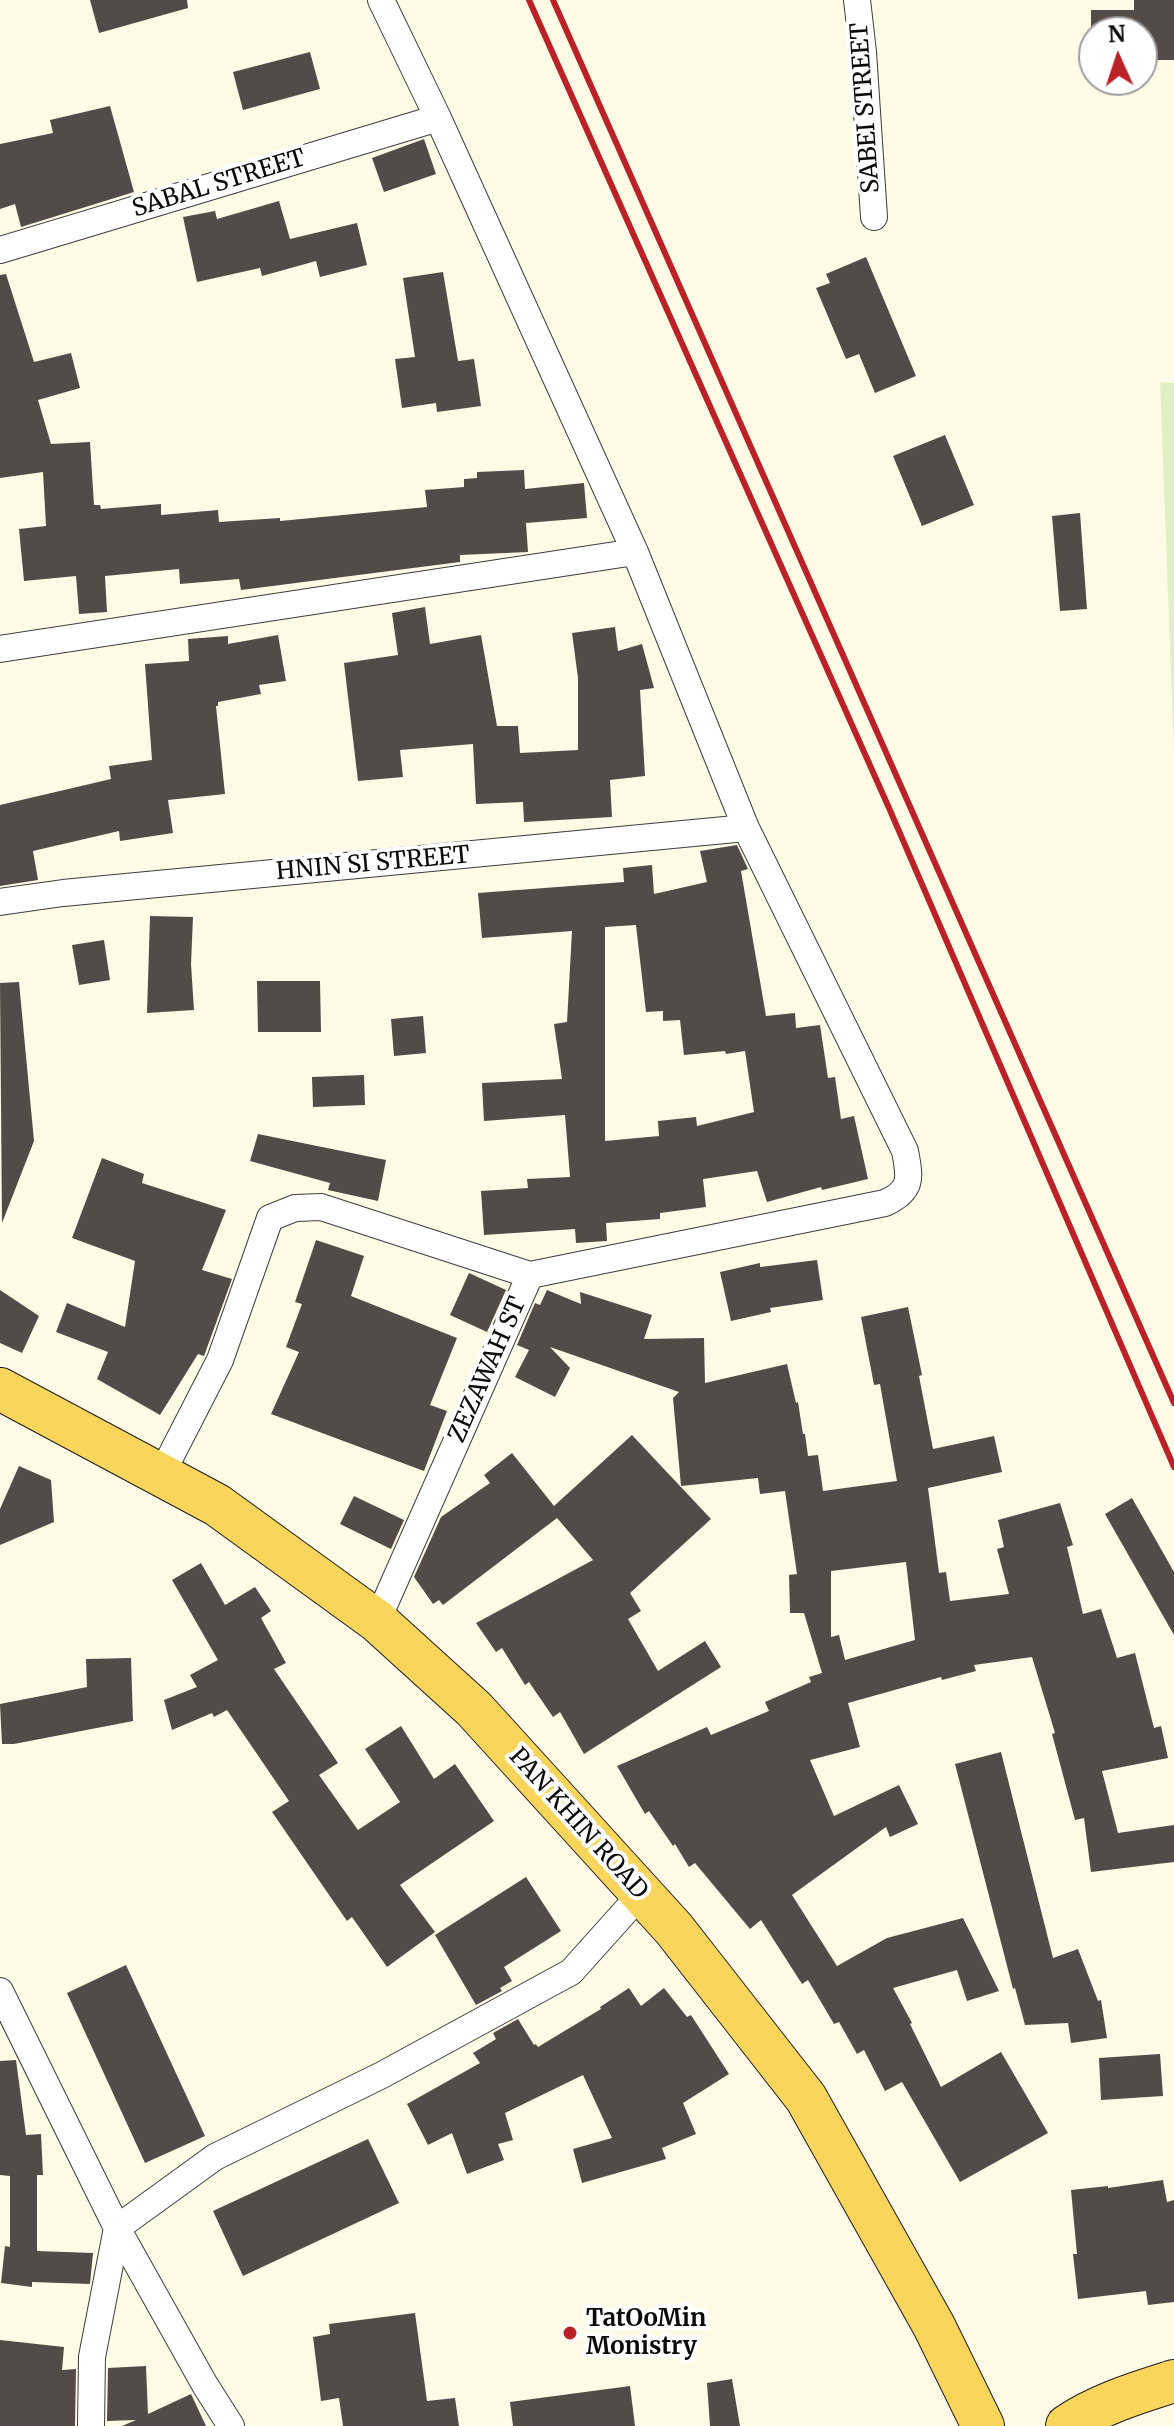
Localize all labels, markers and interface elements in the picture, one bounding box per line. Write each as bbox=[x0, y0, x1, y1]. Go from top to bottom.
north arrow bbox=[1078, 16, 1158, 96]
text: N bbox=[1107, 20, 1126, 48]
street label: SABEI STREET bbox=[846, 22, 886, 194]
street label: SABAL STREET bbox=[129, 144, 309, 224]
street label: HNIN SI STREET bbox=[275, 841, 471, 887]
street label: ZEZAWAH ST bbox=[443, 1293, 533, 1447]
street label: PAN KHIN ROAD bbox=[503, 1743, 653, 1905]
place label: TatOoMin Monistry bbox=[586, 2305, 706, 2361]
marker: TatOoMin Monistry bbox=[561, 2324, 579, 2342]

